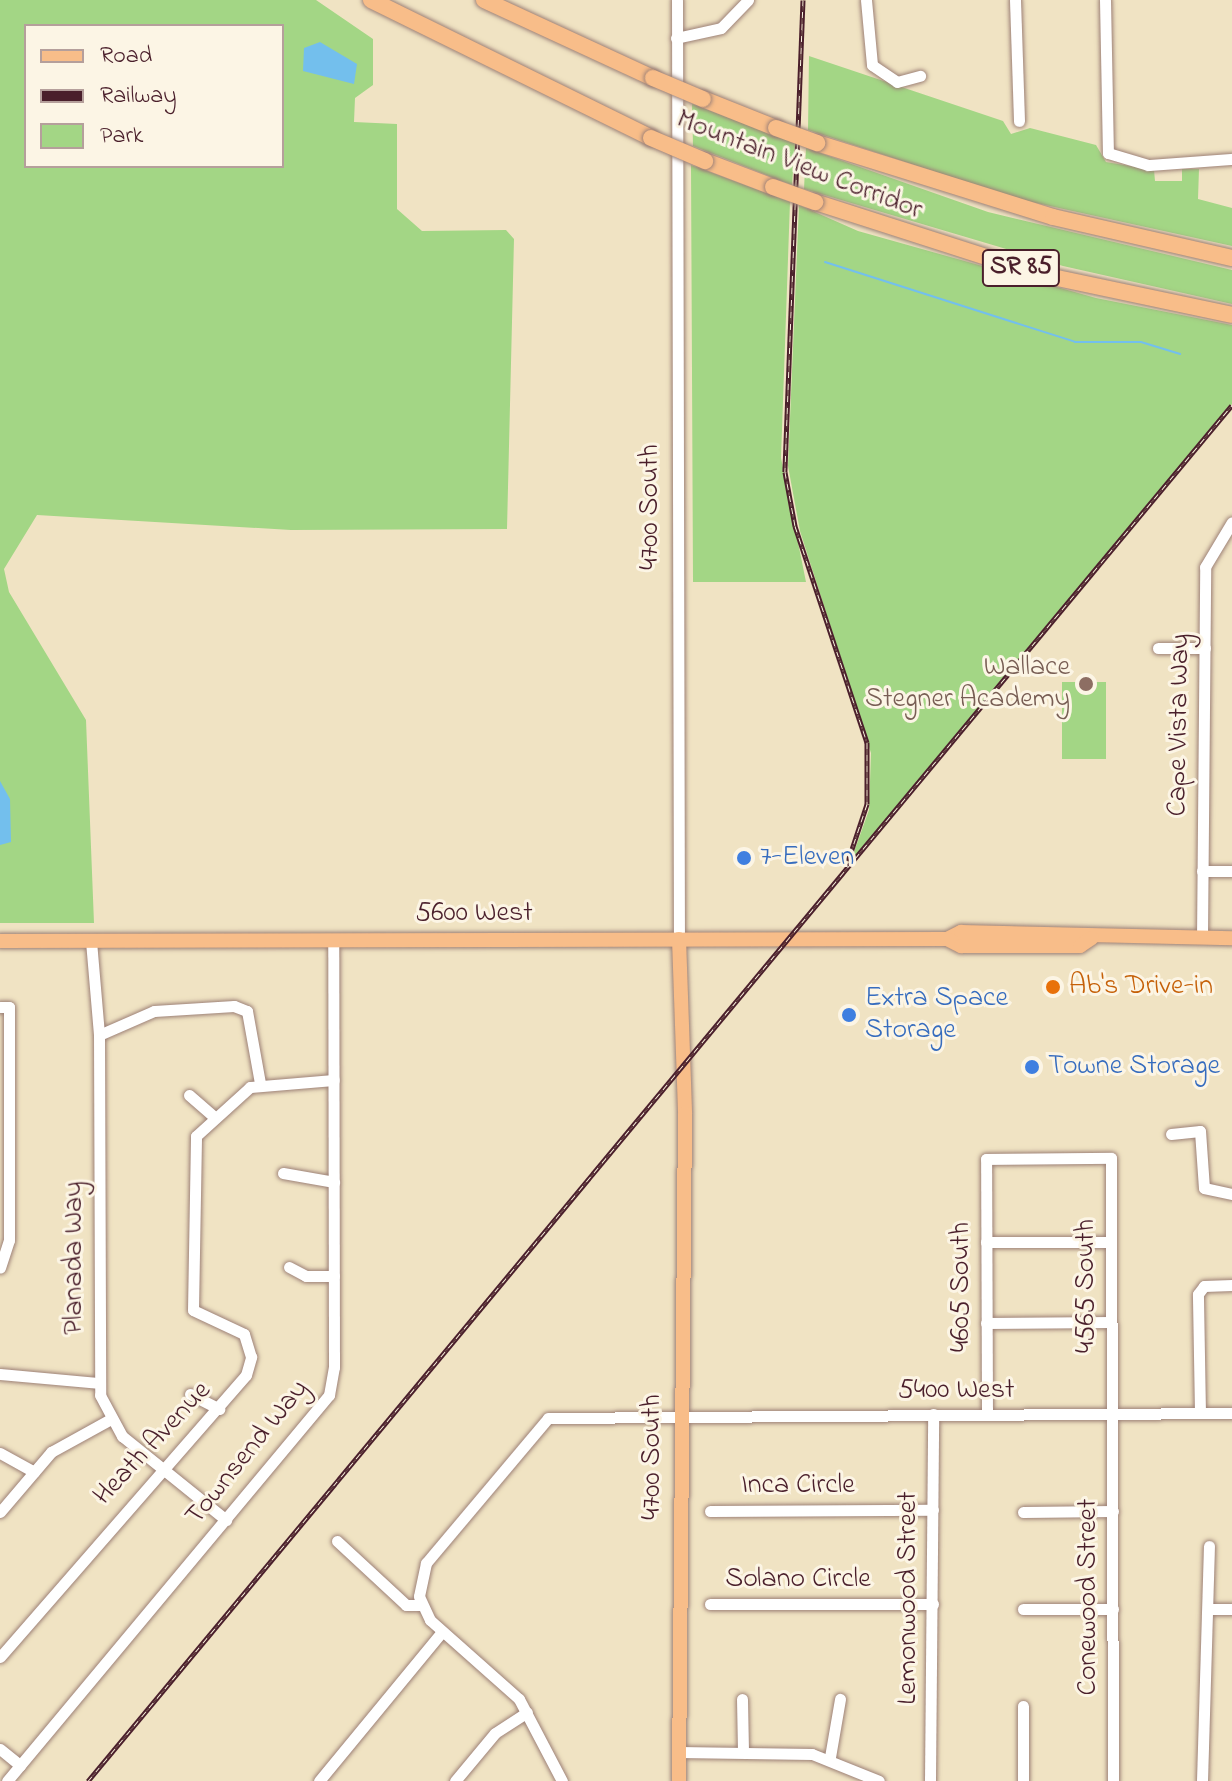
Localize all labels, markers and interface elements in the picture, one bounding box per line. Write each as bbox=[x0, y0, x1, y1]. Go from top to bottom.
legend bbox=[24, 24, 284, 168]
text: Road bbox=[100, 39, 152, 74]
text: Railway bbox=[100, 79, 177, 114]
street label: Mountain View Corridor bbox=[671, 104, 927, 228]
text: Park bbox=[100, 119, 143, 154]
road number: SR 85 bbox=[981, 246, 1061, 290]
street label: 4700 South bbox=[634, 444, 668, 570]
street label: Cape Vista Way bbox=[1162, 633, 1198, 817]
place label: Wallace Stegner Academy bbox=[865, 651, 1070, 717]
marker: Wallace Stegner Academy bbox=[1077, 675, 1095, 693]
place label: 7-Eleven bbox=[760, 841, 854, 875]
marker: 7-Eleven bbox=[735, 849, 753, 867]
street label: 5600 West bbox=[415, 897, 533, 931]
place label: Ab's Drive-in bbox=[1069, 970, 1213, 1004]
marker: Ab's Drive-in bbox=[1044, 978, 1062, 996]
place label: Extra Space Storage bbox=[865, 982, 1008, 1048]
marker: Extra Space Storage bbox=[840, 1006, 858, 1024]
place label: Towne Storage bbox=[1048, 1050, 1220, 1084]
marker: Towne Storage bbox=[1023, 1058, 1041, 1076]
street label: Planada Way bbox=[58, 1181, 92, 1335]
street label: 4565 South bbox=[1070, 1219, 1104, 1353]
street label: 4605 South bbox=[945, 1222, 979, 1352]
street label: Townsend Way bbox=[179, 1374, 317, 1532]
street label: 5400 West bbox=[898, 1374, 1014, 1408]
street label: Heath Avenue bbox=[87, 1375, 219, 1513]
street label: 4700 South bbox=[636, 1394, 670, 1520]
street label: Inca Circle bbox=[741, 1469, 855, 1503]
street label: Lemonwood Street bbox=[892, 1491, 926, 1705]
street label: Conewood Street bbox=[1072, 1499, 1106, 1695]
street label: Solano Circle bbox=[725, 1563, 871, 1597]

